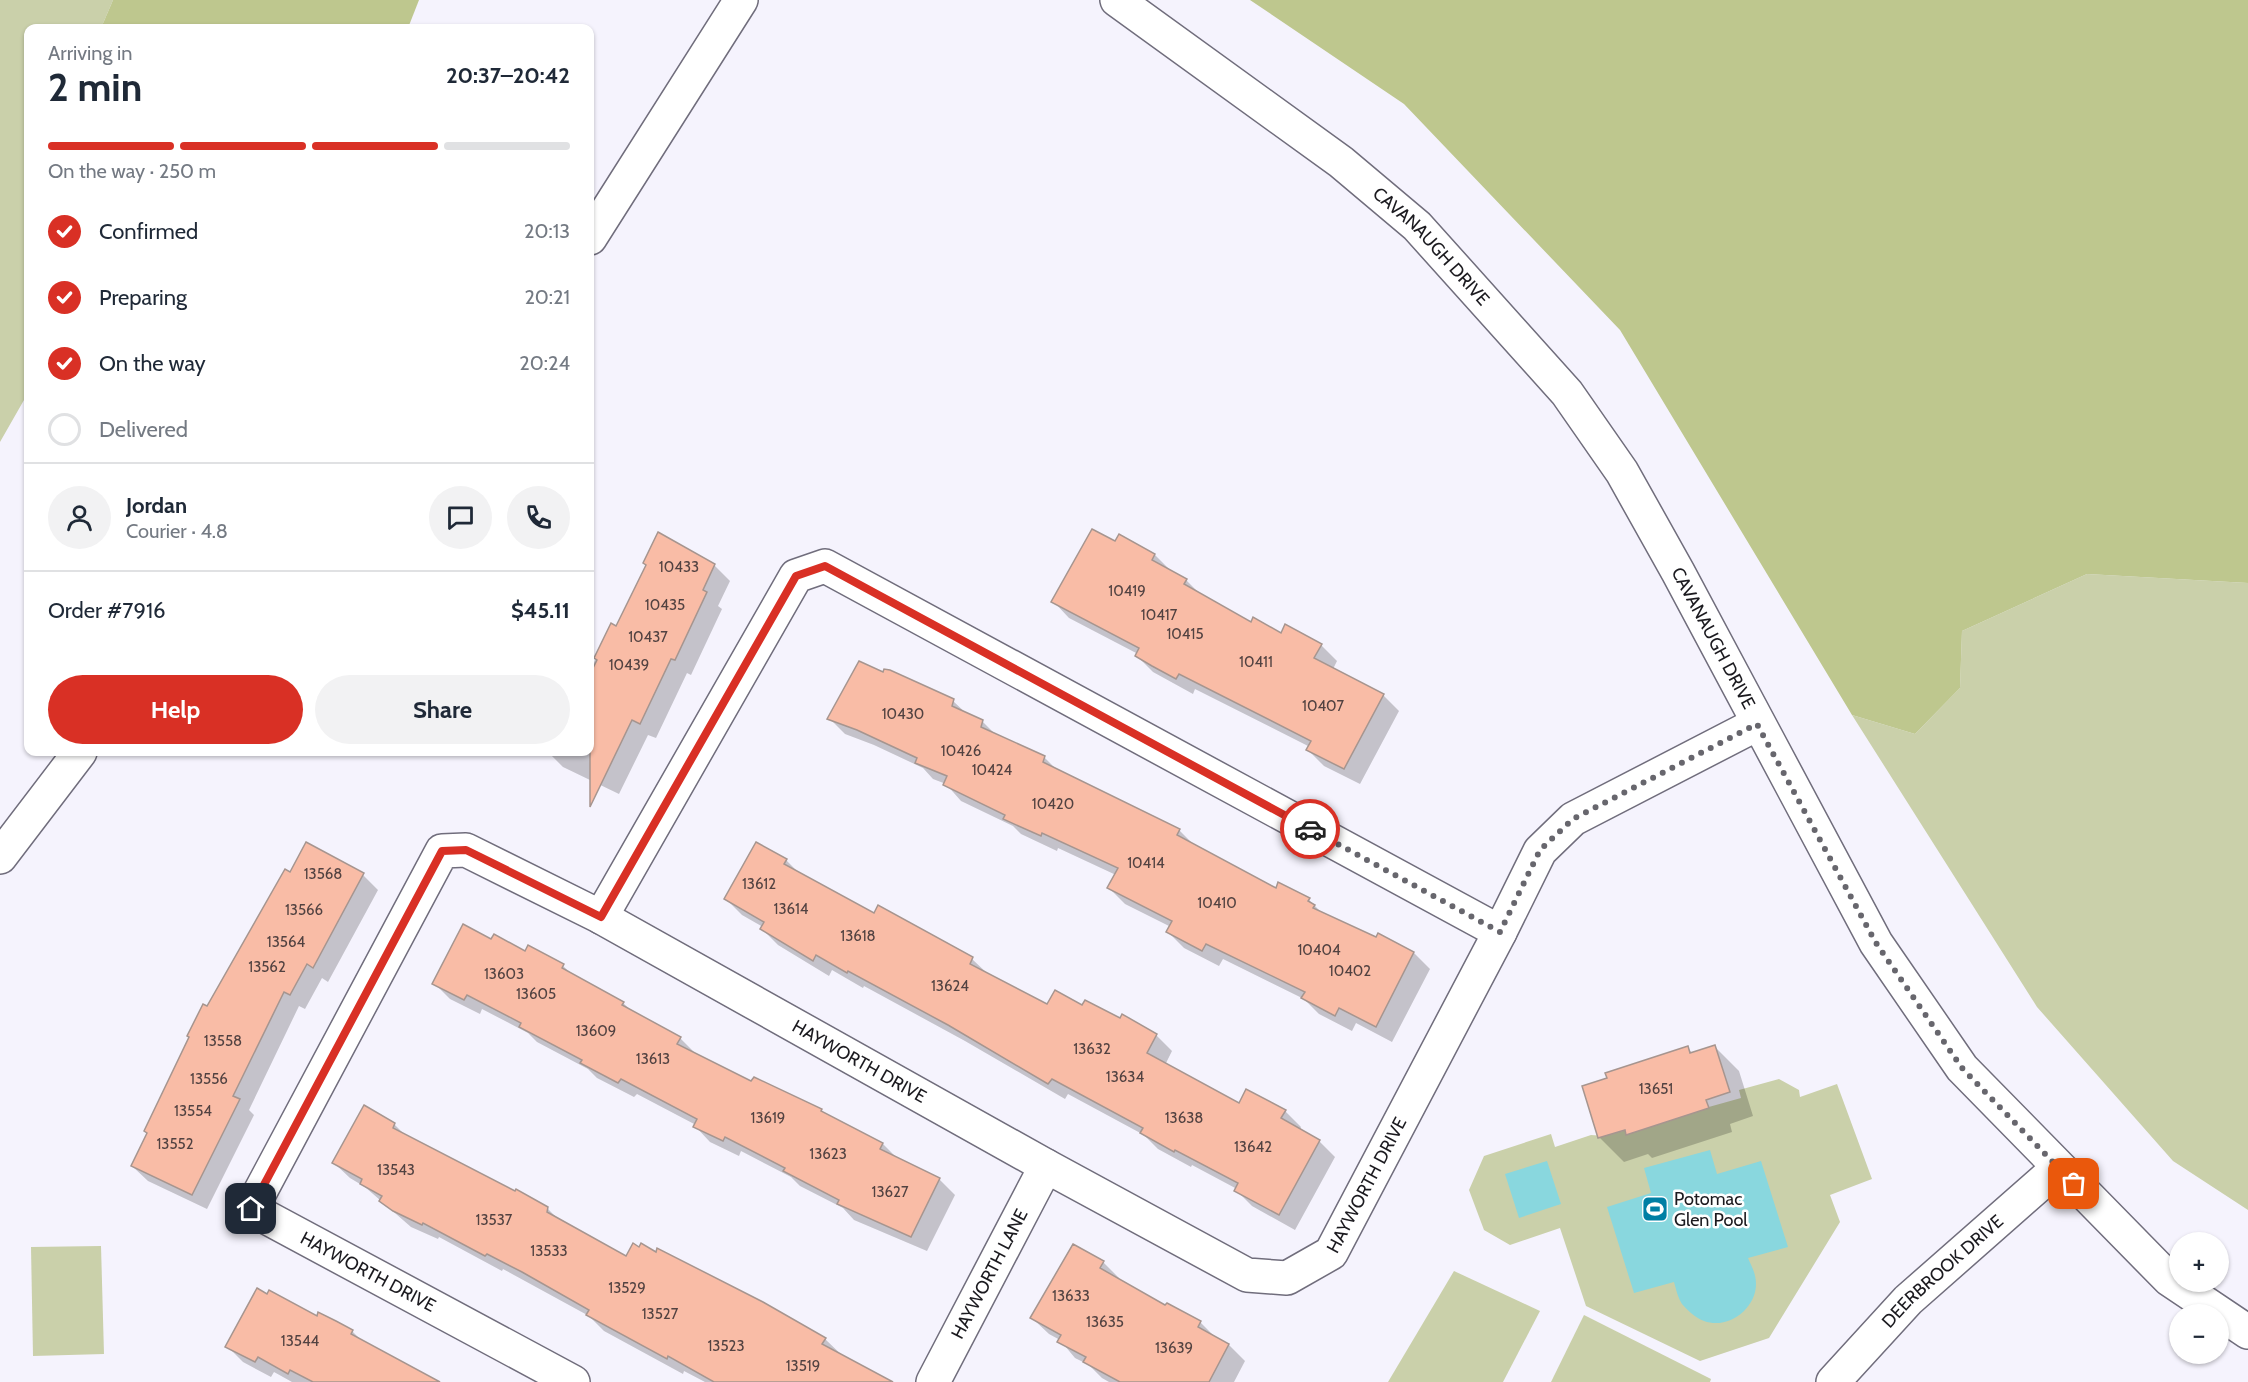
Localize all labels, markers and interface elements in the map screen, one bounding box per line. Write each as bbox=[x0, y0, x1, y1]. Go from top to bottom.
text: Arriving in bbox=[48, 41, 132, 65]
text: 20:37–20:42 bbox=[446, 62, 570, 89]
text: 2 min bbox=[48, 63, 142, 111]
text: On the way · 250 m bbox=[48, 159, 216, 183]
street label: CAVANAUGH DRIVE bbox=[1368, 182, 1494, 310]
icon: check bbox=[48, 215, 81, 248]
text: Confirmed bbox=[99, 218, 198, 245]
text: 20:13 bbox=[524, 219, 570, 243]
icon: check bbox=[48, 281, 81, 314]
text: Preparing bbox=[99, 284, 187, 311]
text: 20:21 bbox=[524, 285, 570, 309]
icon: check bbox=[48, 347, 81, 380]
text: On the way bbox=[99, 350, 206, 377]
text: 20:24 bbox=[519, 351, 570, 375]
text: Delivered bbox=[99, 416, 188, 443]
button: person bbox=[48, 486, 111, 549]
button: chat bbox=[429, 486, 492, 549]
button: phone bbox=[507, 486, 570, 549]
text: Jordan bbox=[126, 492, 187, 519]
text: Courier · 4.8 bbox=[126, 519, 228, 543]
house number: 10433 bbox=[659, 558, 699, 576]
street label: CAVANAUGH DRIVE bbox=[1666, 563, 1760, 713]
house number: 10419 bbox=[1108, 582, 1146, 600]
house number: 10435 bbox=[645, 596, 685, 614]
text: Order #7916 bbox=[48, 597, 166, 624]
text: $45.11 bbox=[511, 597, 570, 624]
house number: 10417 bbox=[1141, 606, 1178, 624]
house number: 10415 bbox=[1166, 625, 1204, 643]
house number: 10437 bbox=[628, 628, 668, 646]
house number: 10411 bbox=[1239, 653, 1273, 671]
house number: 10439 bbox=[609, 656, 649, 674]
button: Help bbox=[48, 675, 303, 744]
button: Share bbox=[315, 675, 570, 744]
house number: 10407 bbox=[1302, 697, 1344, 715]
house number: 10430 bbox=[882, 705, 924, 723]
house number: 10426 bbox=[941, 742, 981, 760]
house number: 10424 bbox=[972, 761, 1013, 779]
house number: 10420 bbox=[1032, 795, 1074, 813]
courier bbox=[1280, 799, 1340, 859]
icon: car bbox=[1294, 813, 1327, 846]
house number: 10414 bbox=[1127, 854, 1165, 872]
house number: 13568 bbox=[304, 865, 342, 883]
house number: 13612 bbox=[742, 875, 776, 893]
house number: 10410 bbox=[1197, 894, 1237, 912]
house number: 13614 bbox=[774, 900, 809, 918]
house number: 13566 bbox=[285, 901, 323, 919]
house number: 13618 bbox=[840, 927, 876, 945]
house number: 13564 bbox=[267, 933, 305, 951]
house number: 10404 bbox=[1297, 941, 1341, 959]
house number: 13562 bbox=[248, 958, 286, 976]
house number: 10402 bbox=[1329, 962, 1371, 980]
house number: 13603 bbox=[484, 965, 524, 983]
house number: 13624 bbox=[931, 977, 969, 995]
house number: 13605 bbox=[516, 985, 556, 1003]
street label: HAYWORTH DRIVE bbox=[788, 1015, 930, 1108]
house number: 13609 bbox=[576, 1022, 616, 1040]
house number: 13558 bbox=[204, 1032, 242, 1050]
house number: 13632 bbox=[1073, 1040, 1111, 1058]
house number: 13613 bbox=[636, 1050, 670, 1068]
house number: 13634 bbox=[1106, 1068, 1144, 1086]
house number: 13556 bbox=[190, 1070, 228, 1088]
house number: 13651 bbox=[1639, 1080, 1673, 1098]
house number: 13554 bbox=[174, 1102, 212, 1120]
house number: 13619 bbox=[751, 1109, 785, 1127]
house number: 13638 bbox=[1165, 1109, 1203, 1127]
street label: HAYWORTH DRIVE bbox=[1322, 1114, 1411, 1257]
house number: 13552 bbox=[156, 1135, 194, 1153]
house number: 13642 bbox=[1234, 1138, 1272, 1156]
house number: 13623 bbox=[809, 1145, 847, 1163]
pin bbox=[2048, 1158, 2099, 1209]
house number: 13543 bbox=[377, 1161, 415, 1179]
icon: bag bbox=[2057, 1167, 2090, 1200]
pin bbox=[225, 1183, 276, 1234]
house number: 13627 bbox=[872, 1183, 909, 1201]
place label: Potomac Glen Pool bbox=[1674, 1188, 1748, 1231]
icon: home bbox=[234, 1192, 267, 1225]
sports icon: Potomac Glen Pool bbox=[1640, 1194, 1670, 1224]
street label: HAYWORTH LANE bbox=[947, 1205, 1033, 1343]
street label: DEERBROOK DRIVE bbox=[1877, 1210, 2008, 1332]
house number: 13537 bbox=[476, 1211, 513, 1229]
street label: HAYWORTH DRIVE bbox=[297, 1227, 439, 1317]
map controls bbox=[2169, 1232, 2229, 1364]
button: + bbox=[2169, 1232, 2229, 1292]
house number: 13533 bbox=[530, 1242, 568, 1260]
house number: 13529 bbox=[608, 1279, 646, 1297]
house number: 13633 bbox=[1052, 1287, 1090, 1305]
button: − bbox=[2169, 1304, 2229, 1364]
house number: 13527 bbox=[642, 1305, 679, 1323]
house number: 13635 bbox=[1086, 1313, 1124, 1331]
house number: 13544 bbox=[281, 1332, 320, 1350]
house number: 13523 bbox=[707, 1337, 745, 1355]
house number: 13639 bbox=[1155, 1339, 1193, 1357]
house number: 13519 bbox=[786, 1357, 820, 1375]

